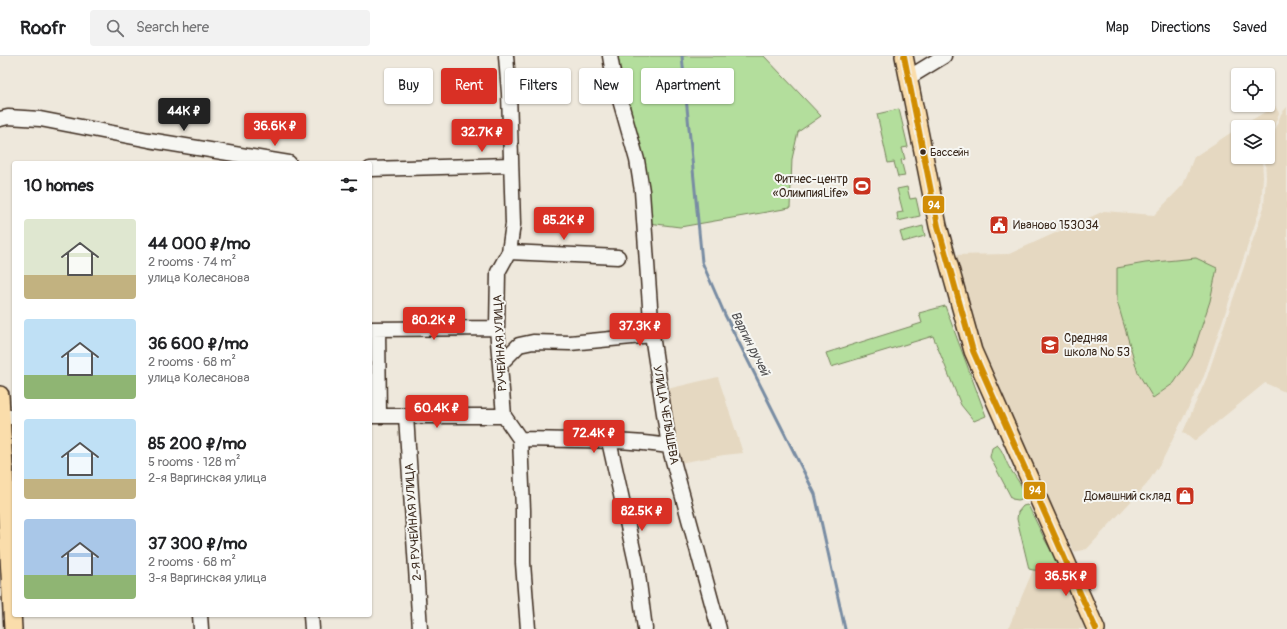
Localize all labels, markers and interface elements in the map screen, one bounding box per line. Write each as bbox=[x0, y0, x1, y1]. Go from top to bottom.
search box bbox=[90, 10, 370, 46]
text: Roofr bbox=[20, 16, 66, 40]
icon: search bbox=[104, 17, 126, 39]
text: Search here bbox=[136, 18, 209, 37]
text: Map bbox=[1106, 19, 1129, 36]
text: Directions bbox=[1151, 19, 1210, 36]
text: Saved bbox=[1232, 19, 1267, 36]
chip: Buy bbox=[384, 68, 433, 104]
chip: Rent bbox=[441, 68, 497, 104]
chip: Filters bbox=[505, 68, 571, 104]
chip: New bbox=[579, 68, 633, 104]
chip: Apartment bbox=[641, 68, 734, 104]
map controls bbox=[1231, 68, 1275, 164]
button: locate bbox=[1231, 68, 1275, 112]
pin: 44K ₽ bbox=[156, 98, 212, 132]
text: 44K ₽ bbox=[167, 103, 201, 119]
pin: 36.6K ₽ bbox=[238, 113, 312, 147]
text: 36.6K ₽ bbox=[253, 118, 297, 134]
pin: 32.7K ₽ bbox=[445, 119, 519, 153]
button: layers bbox=[1231, 120, 1275, 164]
text: 32.7K ₽ bbox=[461, 124, 503, 140]
place label: Бассейн bbox=[930, 146, 969, 159]
marker: Бассейн bbox=[918, 147, 928, 157]
place label: Фитнес-центр «ОлимпияLife» bbox=[773, 172, 848, 201]
icon: filters bbox=[338, 174, 360, 196]
text: 10 homes bbox=[24, 175, 94, 196]
sports icon: Фитнес-центр «ОлимпияLife» bbox=[851, 175, 873, 197]
line badge: 94 bbox=[922, 195, 945, 214]
text: 94 bbox=[928, 199, 941, 212]
pin: 85.2K ₽ bbox=[527, 207, 601, 241]
text: 85.2K ₽ bbox=[543, 212, 585, 228]
public building icon: Иваново 153034 bbox=[988, 214, 1010, 236]
place label: Иваново 153034 bbox=[1013, 218, 1099, 233]
text: 44 000 ₽/mo bbox=[148, 233, 250, 254]
icon: home bbox=[56, 235, 104, 283]
text: 2 rooms · 74 m² bbox=[148, 254, 236, 270]
text: улица Колесанова bbox=[148, 270, 249, 286]
street label: РУЧЕЙНАЯ УЛИЦА bbox=[490, 294, 511, 392]
pin: 80.2K ₽ bbox=[397, 307, 471, 341]
water label: Варгин ручей bbox=[727, 309, 774, 380]
text: 80.2K ₽ bbox=[412, 312, 456, 328]
pin: 37.3K ₽ bbox=[603, 313, 677, 347]
text: 37.3K ₽ bbox=[619, 318, 661, 334]
place label: Средняя школа № 53 bbox=[1064, 331, 1130, 360]
text: 36 600 ₽/mo bbox=[148, 333, 248, 354]
school or university icon: Средняя школа № 53 bbox=[1039, 334, 1061, 356]
icon: home bbox=[56, 335, 104, 383]
text: 2 rooms · 68 m² bbox=[148, 354, 236, 370]
street label: УЛИЦА ЧЕЛЫШЕВА bbox=[649, 364, 682, 466]
text: улица Колесанова bbox=[148, 370, 249, 386]
pin: 60.4K ₽ bbox=[400, 395, 474, 429]
text: 60.4K ₽ bbox=[414, 400, 460, 416]
pin: 72.4K ₽ bbox=[557, 420, 631, 454]
text: 72.4K ₽ bbox=[573, 425, 616, 441]
text: 85 200 ₽/mo bbox=[148, 433, 246, 454]
icon: home bbox=[56, 435, 104, 483]
text: 5 rooms · 128 m² bbox=[148, 454, 241, 470]
street label: 2-Я РУЧЕЙНАЯ УЛИЦА bbox=[402, 462, 425, 581]
text: 2-я Варгинская улица bbox=[148, 470, 267, 486]
line badge: 94 bbox=[1023, 481, 1046, 500]
text: 94 bbox=[1029, 484, 1042, 497]
shop icon: Домашний склад bbox=[1174, 485, 1196, 507]
place label: Домашний склад bbox=[1083, 489, 1172, 504]
pin: 82.5K ₽ bbox=[605, 498, 679, 532]
text: 82.5K ₽ bbox=[621, 503, 663, 519]
text: 37 300 ₽/mo bbox=[148, 533, 247, 554]
icon: home bbox=[56, 535, 104, 583]
text: 2 rooms · 68 m² bbox=[148, 554, 236, 570]
pin: 36.5K ₽ bbox=[1029, 563, 1103, 597]
text: 36.5K ₽ bbox=[1044, 568, 1088, 584]
text: 3-я Варгинская улица bbox=[148, 570, 267, 586]

